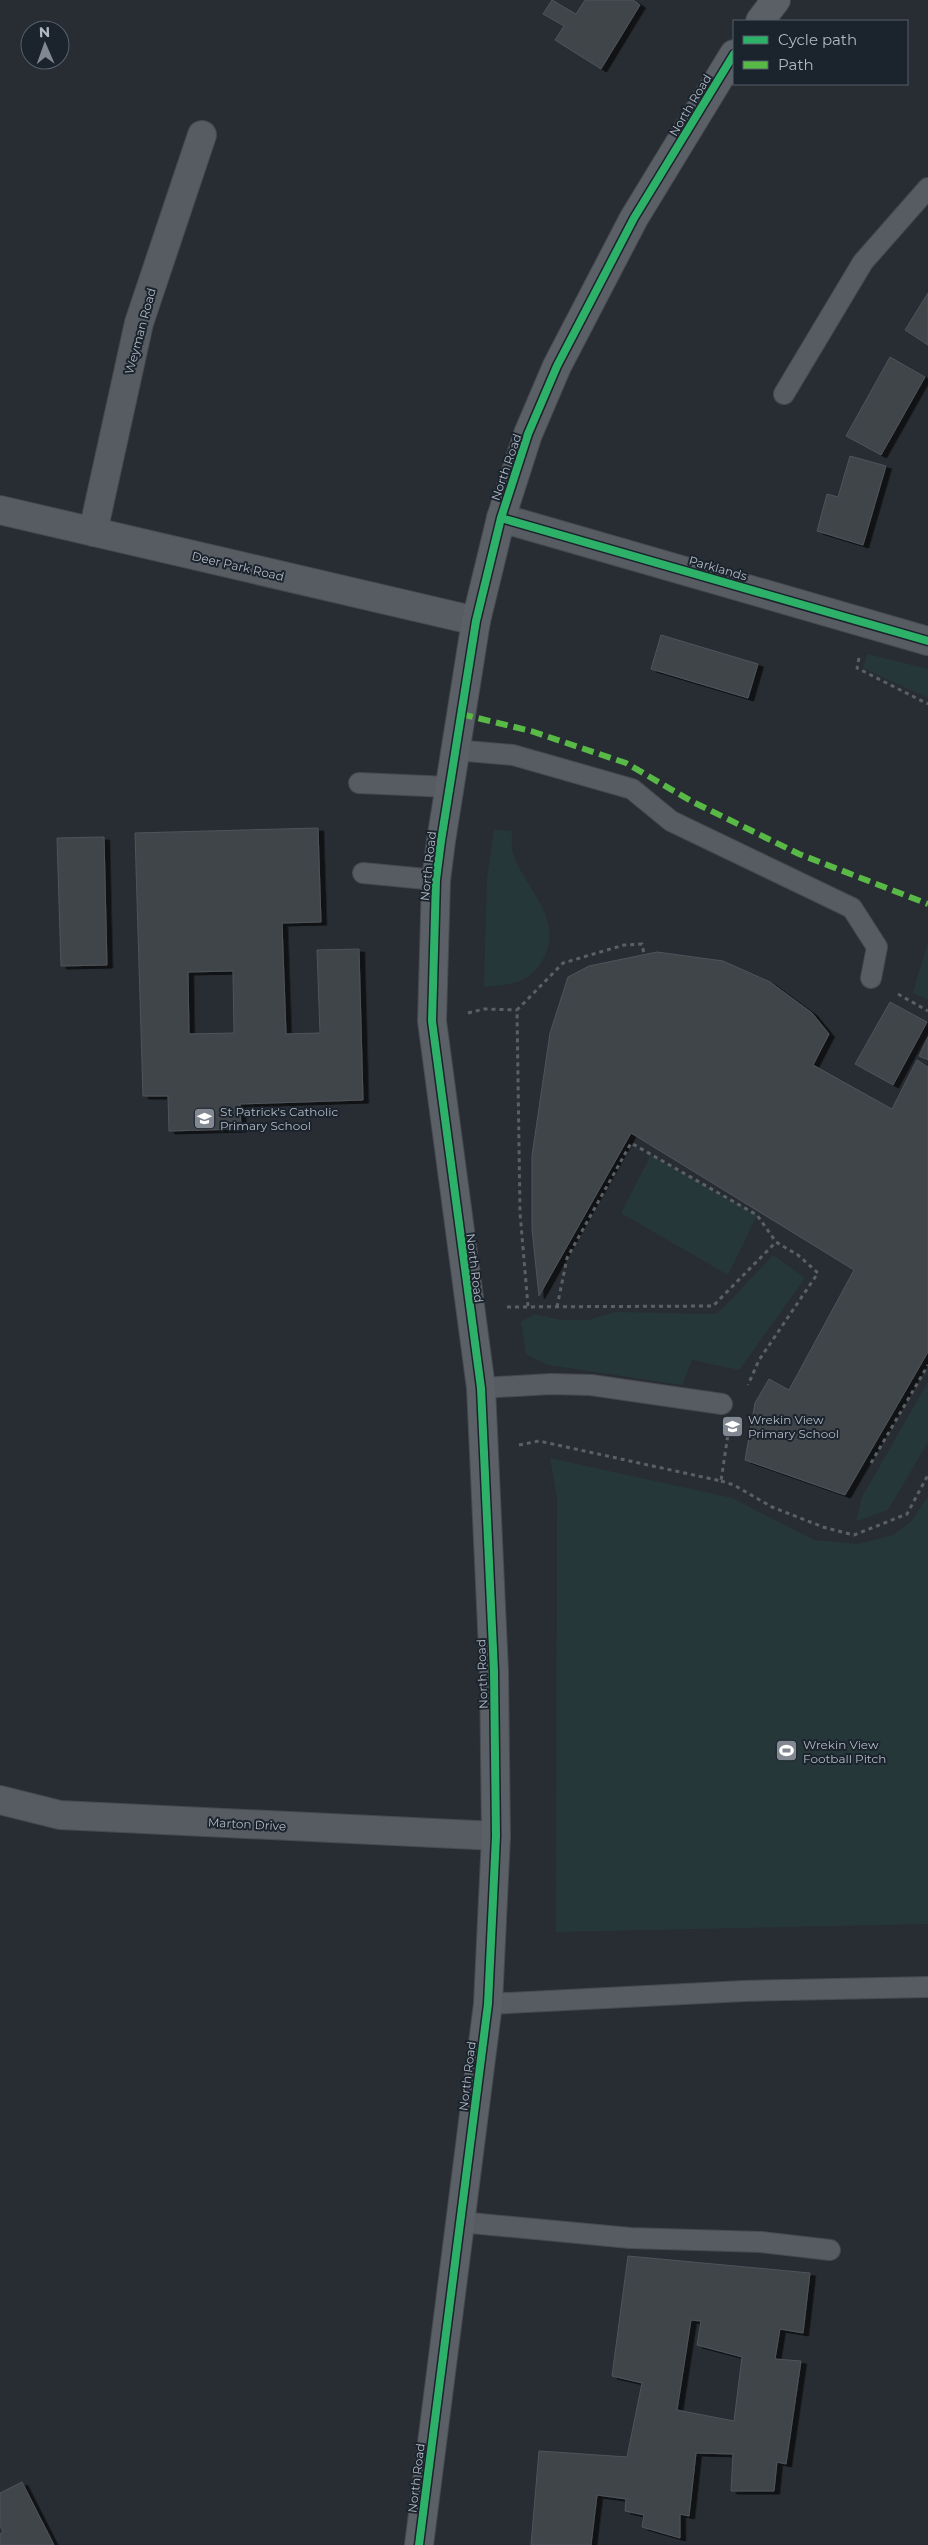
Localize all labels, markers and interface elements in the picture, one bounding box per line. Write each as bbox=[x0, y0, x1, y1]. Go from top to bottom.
north arrow bbox=[20, 20, 70, 70]
legend bbox=[733, 20, 908, 85]
text: N bbox=[39, 23, 51, 41]
text: Cycle path bbox=[778, 30, 857, 49]
text: Path bbox=[778, 55, 814, 74]
street label: North Road bbox=[666, 71, 714, 139]
street label: Weyman Road bbox=[121, 286, 159, 376]
street label: North Road bbox=[488, 432, 524, 502]
street label: Deer Park Road bbox=[190, 548, 286, 584]
street label: Parklands bbox=[687, 553, 749, 583]
street label: North Road bbox=[417, 831, 439, 901]
place label: St Patrick's Catholic Primary School bbox=[220, 1104, 338, 1133]
school or university icon: St Patrick's Catholic Primary School bbox=[192, 1106, 216, 1130]
street label: North Road bbox=[463, 1232, 487, 1304]
place label: Wrekin View Primary School bbox=[748, 1412, 839, 1441]
school or university icon: Wrekin View Primary School bbox=[720, 1414, 744, 1438]
street label: North Road bbox=[473, 1639, 491, 1709]
place label: Wrekin View Football Pitch bbox=[803, 1737, 886, 1766]
sports icon: Wrekin View Football Pitch bbox=[775, 1739, 799, 1763]
street label: Marton Drive bbox=[207, 1814, 287, 1834]
street label: North Road bbox=[455, 2040, 479, 2112]
street label: North Road bbox=[404, 2442, 428, 2514]

